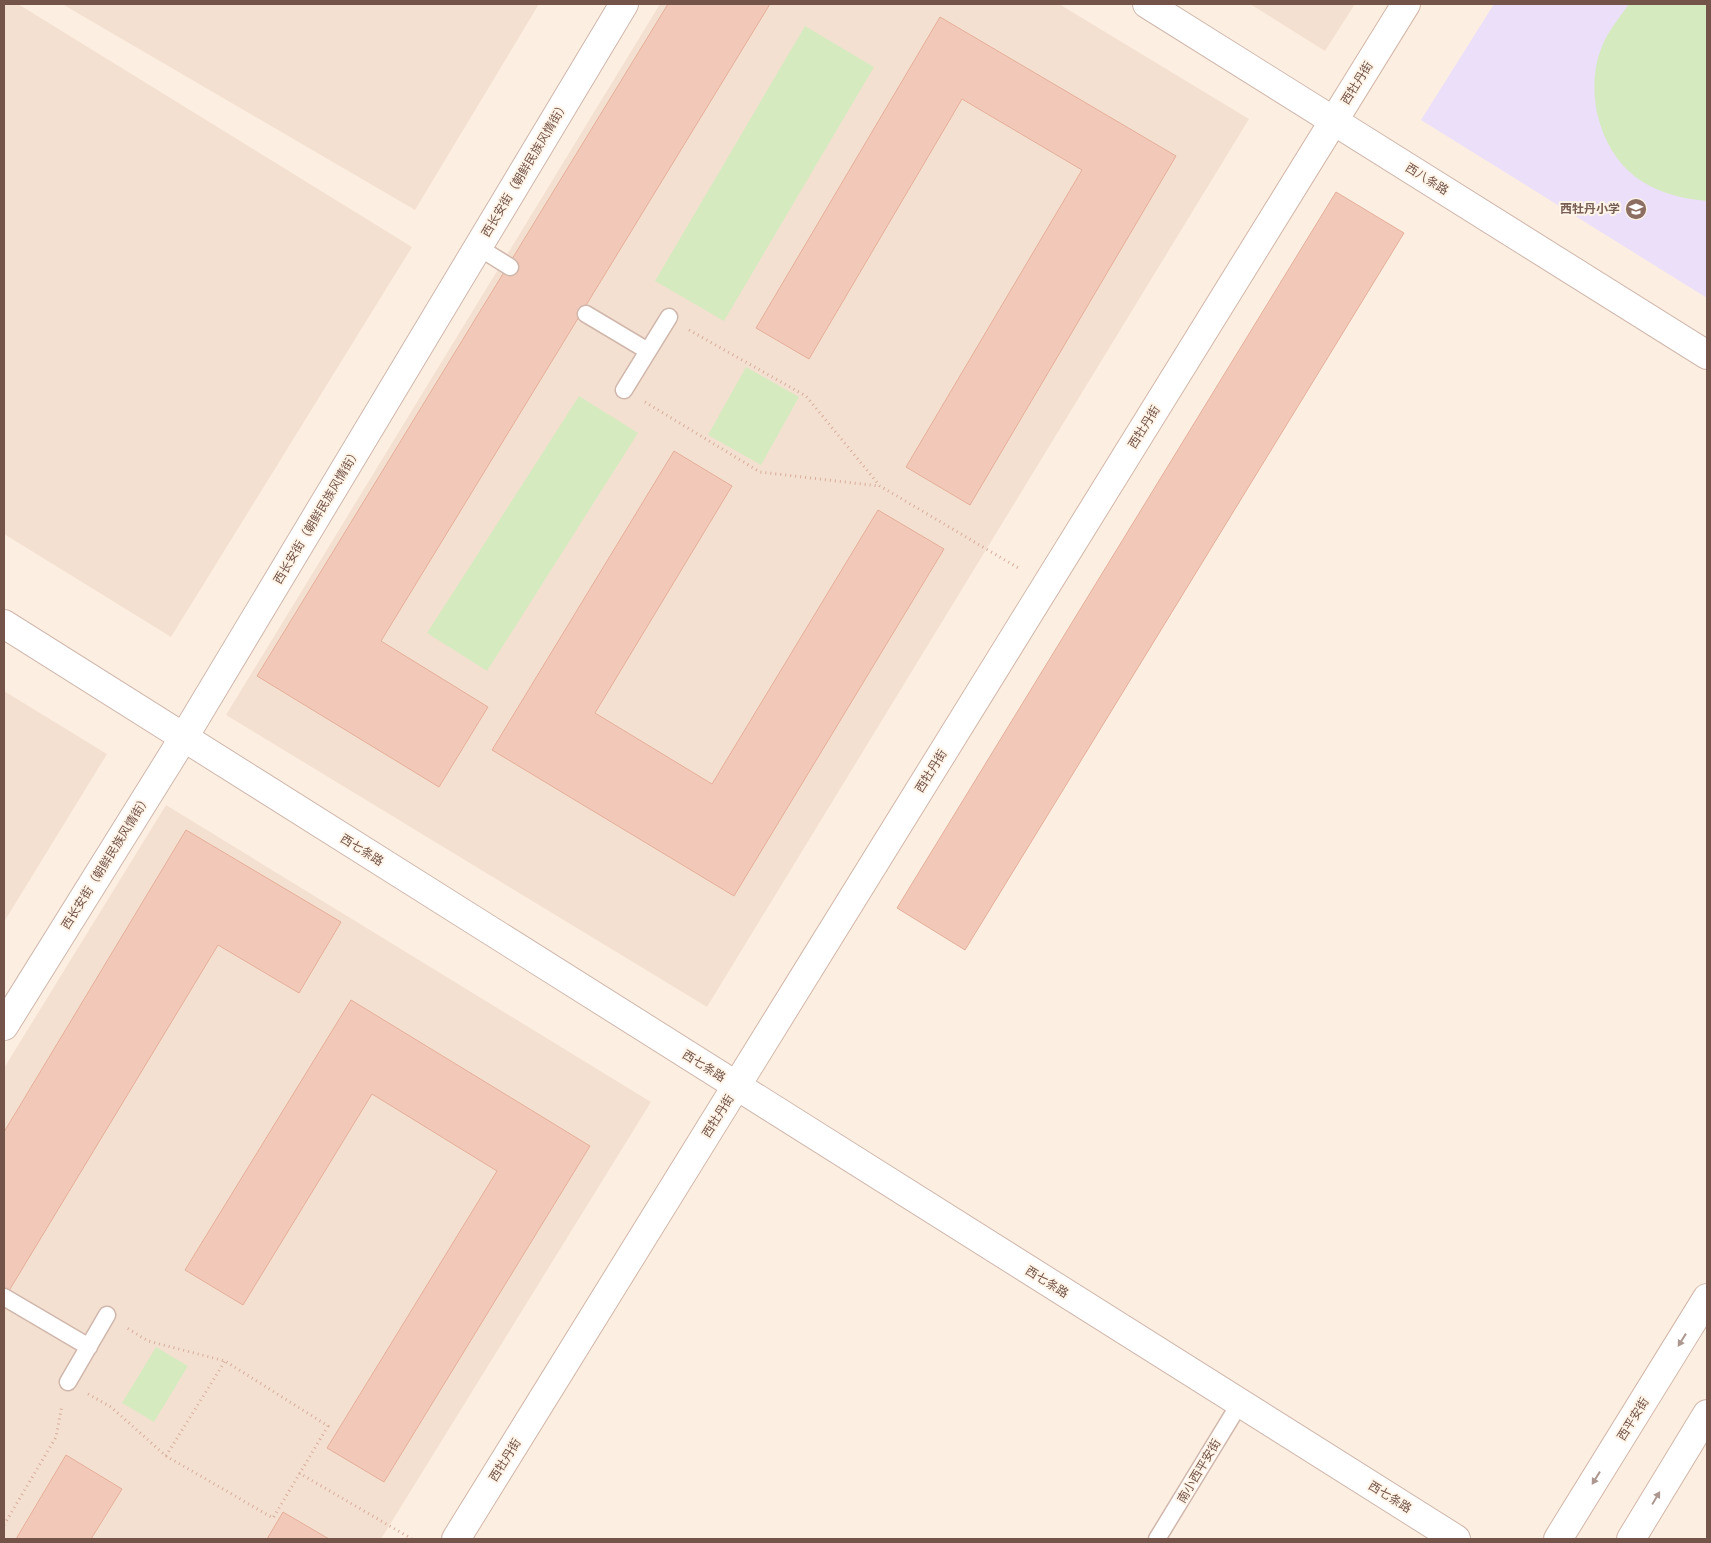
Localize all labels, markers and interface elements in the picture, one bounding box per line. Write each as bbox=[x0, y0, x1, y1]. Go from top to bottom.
street label: 西牡丹街 bbox=[1337, 58, 1377, 108]
street label: 西长安街（朝鲜民族风情街） bbox=[478, 98, 572, 240]
street label: 西八条路 bbox=[1402, 159, 1452, 199]
school or university icon: 西牡丹小学 bbox=[1624, 197, 1648, 221]
place label: 西牡丹小学 bbox=[1560, 201, 1620, 217]
street label: 西牡丹街 bbox=[1124, 402, 1164, 452]
street label: 西长安街（朝鲜民族风情街） bbox=[270, 445, 364, 587]
street label: 西牡丹街 bbox=[911, 746, 951, 796]
street label: 西长安街（朝鲜民族风情街） bbox=[58, 792, 154, 932]
street label: 西七条路 bbox=[337, 830, 387, 870]
street label: 西七条路 bbox=[679, 1046, 729, 1086]
street label: 西牡丹街 bbox=[698, 1091, 738, 1141]
street label: 西七条路 bbox=[1022, 1262, 1072, 1302]
one-way arrow bbox=[1677, 1333, 1686, 1346]
street label: 西平安街 bbox=[1613, 1394, 1653, 1444]
street label: 西牡丹街 bbox=[485, 1435, 525, 1485]
street label: 南小西平安街 bbox=[1174, 1436, 1224, 1506]
one-way arrow bbox=[1591, 1471, 1601, 1484]
street label: 西七条路 bbox=[1365, 1477, 1415, 1517]
one-way arrow bbox=[1652, 1491, 1661, 1504]

